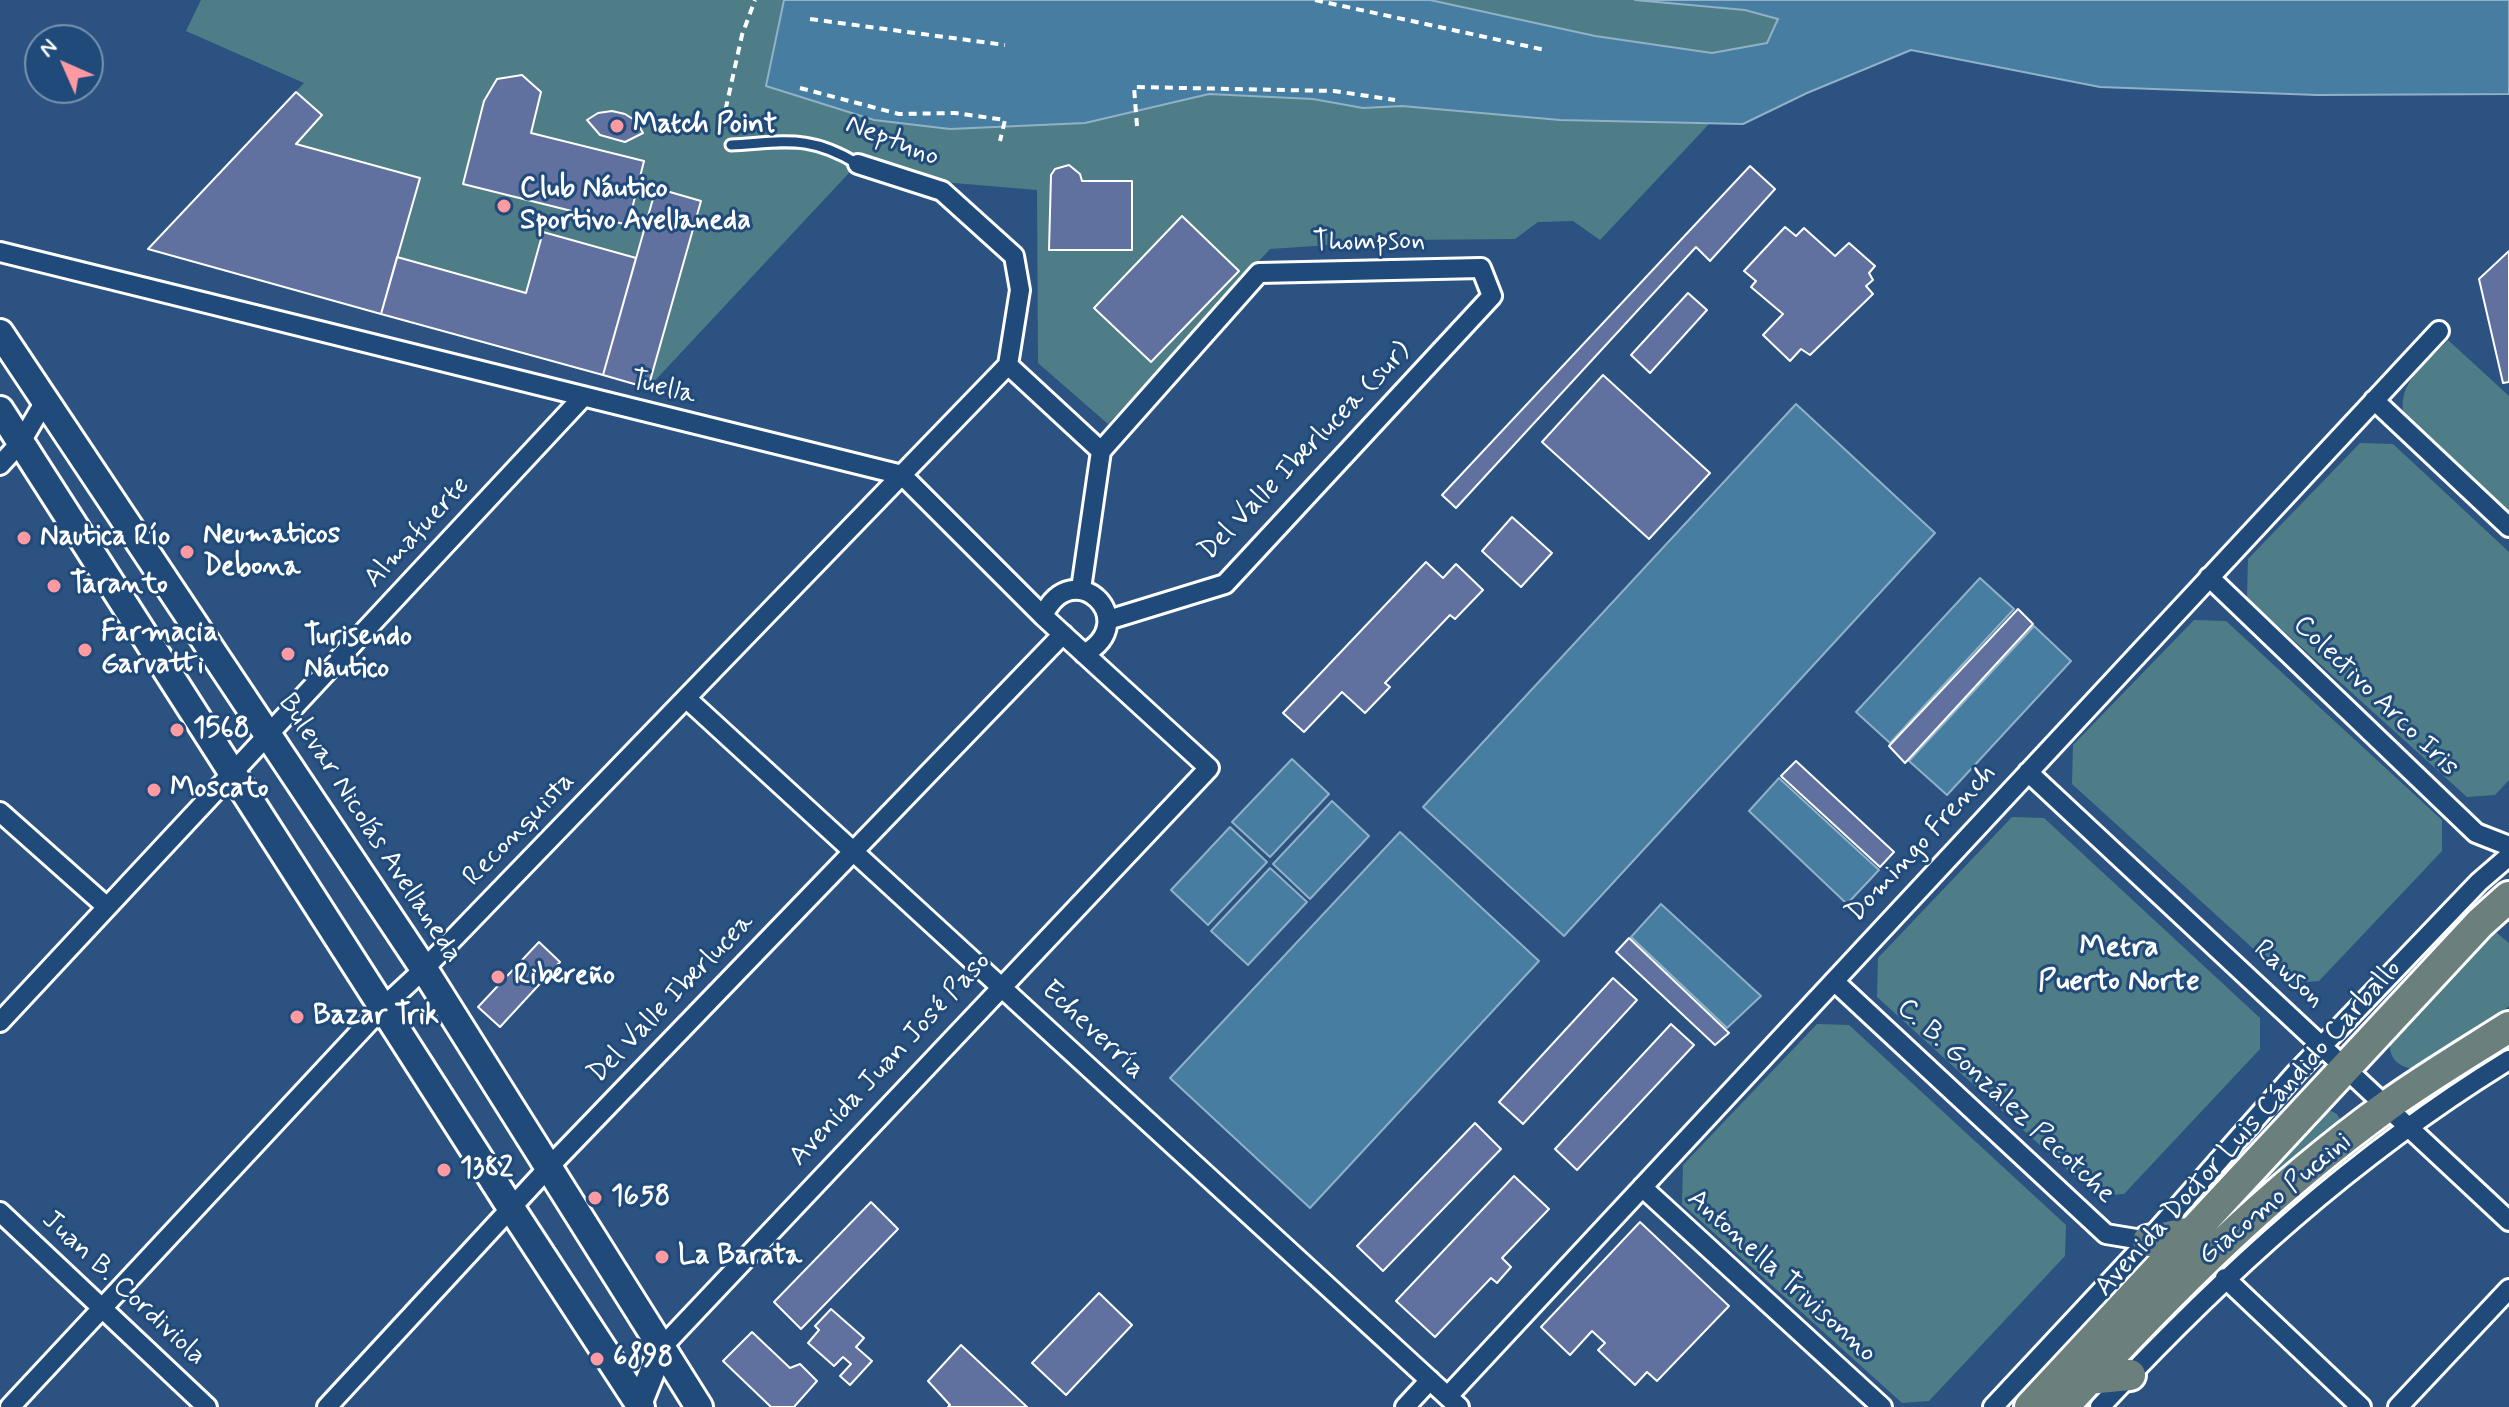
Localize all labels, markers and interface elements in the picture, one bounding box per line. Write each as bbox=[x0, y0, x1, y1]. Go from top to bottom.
north arrow bbox=[24, 24, 104, 104]
text: N bbox=[33, 33, 64, 64]
place label: Match Point bbox=[633, 109, 777, 143]
street label: Neptuno bbox=[840, 109, 944, 175]
marker: Match Point bbox=[608, 117, 626, 135]
place label: Club Náutico Sportivo Avellaneda bbox=[520, 173, 751, 239]
marker: Club Náutico Sportivo Avellaneda bbox=[495, 197, 513, 215]
street label: Thompson bbox=[1312, 225, 1426, 261]
street label: Del Valle Iberlucea (sur) bbox=[1193, 336, 1419, 568]
street label: Tuella bbox=[627, 365, 699, 413]
street label: Almafuerte bbox=[358, 470, 478, 596]
place label: Neumaticos Debona bbox=[203, 519, 340, 585]
place label: Nautica Río bbox=[40, 521, 170, 555]
marker: Nautica Río bbox=[15, 529, 33, 547]
marker: Neumaticos Debona bbox=[178, 543, 196, 561]
place label: Taranto bbox=[70, 569, 168, 603]
marker: Taranto bbox=[45, 577, 63, 595]
street label: Colectivo Arco Iris bbox=[2285, 609, 2465, 785]
place label: Farmacia Garvatti bbox=[101, 617, 218, 683]
place label: Turisendo Náutico bbox=[304, 621, 412, 687]
marker: Farmacia Garvatti bbox=[76, 641, 94, 659]
marker: Turisendo Náutico bbox=[279, 645, 297, 663]
street label: Bulevar Nicolás Avellaneda bbox=[269, 688, 469, 970]
place label: 1568 bbox=[193, 713, 249, 747]
marker: 1568 bbox=[168, 721, 186, 739]
street label: Domingo French bbox=[1840, 758, 2004, 930]
street label: Reconquista bbox=[457, 766, 583, 894]
place label: Moscato bbox=[170, 773, 269, 807]
marker: Moscato bbox=[145, 781, 163, 799]
street label: Del Valle Iberlucea bbox=[582, 907, 762, 1091]
district label: Metra Puerto Norte bbox=[2038, 931, 2200, 1002]
street label: Rawson bbox=[2245, 934, 2331, 1016]
street label: Avenida Juan José Paso bbox=[783, 946, 999, 1174]
street label: Avenida Doctor Luis Cándido Carballo bbox=[2089, 954, 2409, 1304]
place label: Ribereño bbox=[514, 960, 615, 994]
marker: Ribereño bbox=[489, 968, 507, 986]
street label: Echeverría bbox=[1033, 974, 1151, 1088]
street label: C. B. González Pecotche bbox=[1889, 992, 2121, 1212]
place label: Bazar Trik bbox=[313, 1000, 439, 1034]
marker: Bazar Trik bbox=[288, 1008, 306, 1026]
street label: Giacomo Puccini bbox=[2192, 1126, 2360, 1274]
place label: 1382 bbox=[460, 1153, 513, 1187]
marker: 1382 bbox=[435, 1161, 453, 1179]
place label: 1658 bbox=[611, 1181, 670, 1215]
street label: Antonella Trivisonno bbox=[1679, 1183, 1883, 1371]
marker: 1658 bbox=[586, 1189, 604, 1207]
street label: Juan B. Cordiviola bbox=[34, 1204, 212, 1374]
place label: La Barata bbox=[678, 1240, 802, 1274]
marker: La Barata bbox=[653, 1248, 671, 1266]
place label: 6898 bbox=[613, 1342, 673, 1376]
marker: 6898 bbox=[588, 1350, 606, 1368]

